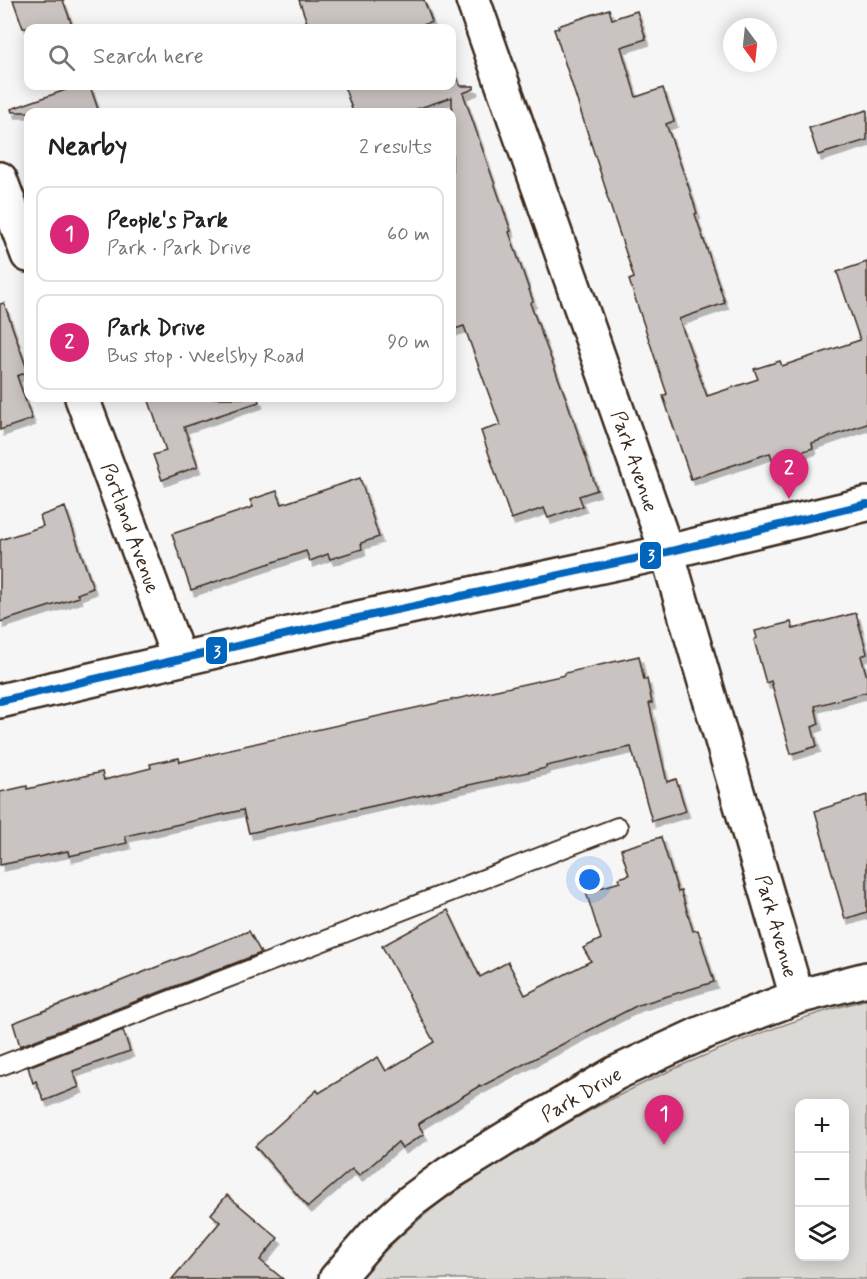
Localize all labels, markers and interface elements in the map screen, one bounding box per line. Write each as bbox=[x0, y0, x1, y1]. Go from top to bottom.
north arrow bbox=[723, 18, 777, 72]
search box bbox=[24, 24, 456, 90]
icon: search bbox=[45, 41, 78, 74]
text: Search here bbox=[93, 43, 204, 71]
text: Nearby bbox=[48, 130, 127, 164]
text: 2 results bbox=[359, 134, 432, 161]
text: People's Park bbox=[107, 207, 228, 235]
text: 1 bbox=[65, 221, 74, 248]
text: 60 m bbox=[387, 221, 430, 248]
text: Park · Park Drive bbox=[107, 235, 251, 262]
text: Park Drive bbox=[107, 315, 205, 343]
text: 2 bbox=[65, 329, 74, 356]
text: 90 m bbox=[387, 329, 430, 356]
text: Bus stop · Weelsby Road bbox=[107, 343, 304, 370]
street label: Park Avenue bbox=[604, 407, 664, 516]
pin: 2 bbox=[770, 450, 808, 499]
street label: Portland Avenue bbox=[94, 460, 166, 597]
line badge: 3 bbox=[639, 541, 662, 570]
text: 3 bbox=[647, 546, 655, 567]
line badge: 3 bbox=[205, 636, 228, 665]
text: 3 bbox=[213, 642, 221, 663]
your location bbox=[575, 865, 604, 894]
street label: Park Avenue bbox=[748, 872, 803, 981]
street label: Park Drive bbox=[536, 1061, 627, 1129]
pin: 1 bbox=[644, 1096, 684, 1145]
map controls bbox=[795, 1099, 849, 1261]
button: + bbox=[795, 1099, 849, 1153]
button: − bbox=[795, 1153, 849, 1207]
button: layers bbox=[795, 1207, 849, 1261]

